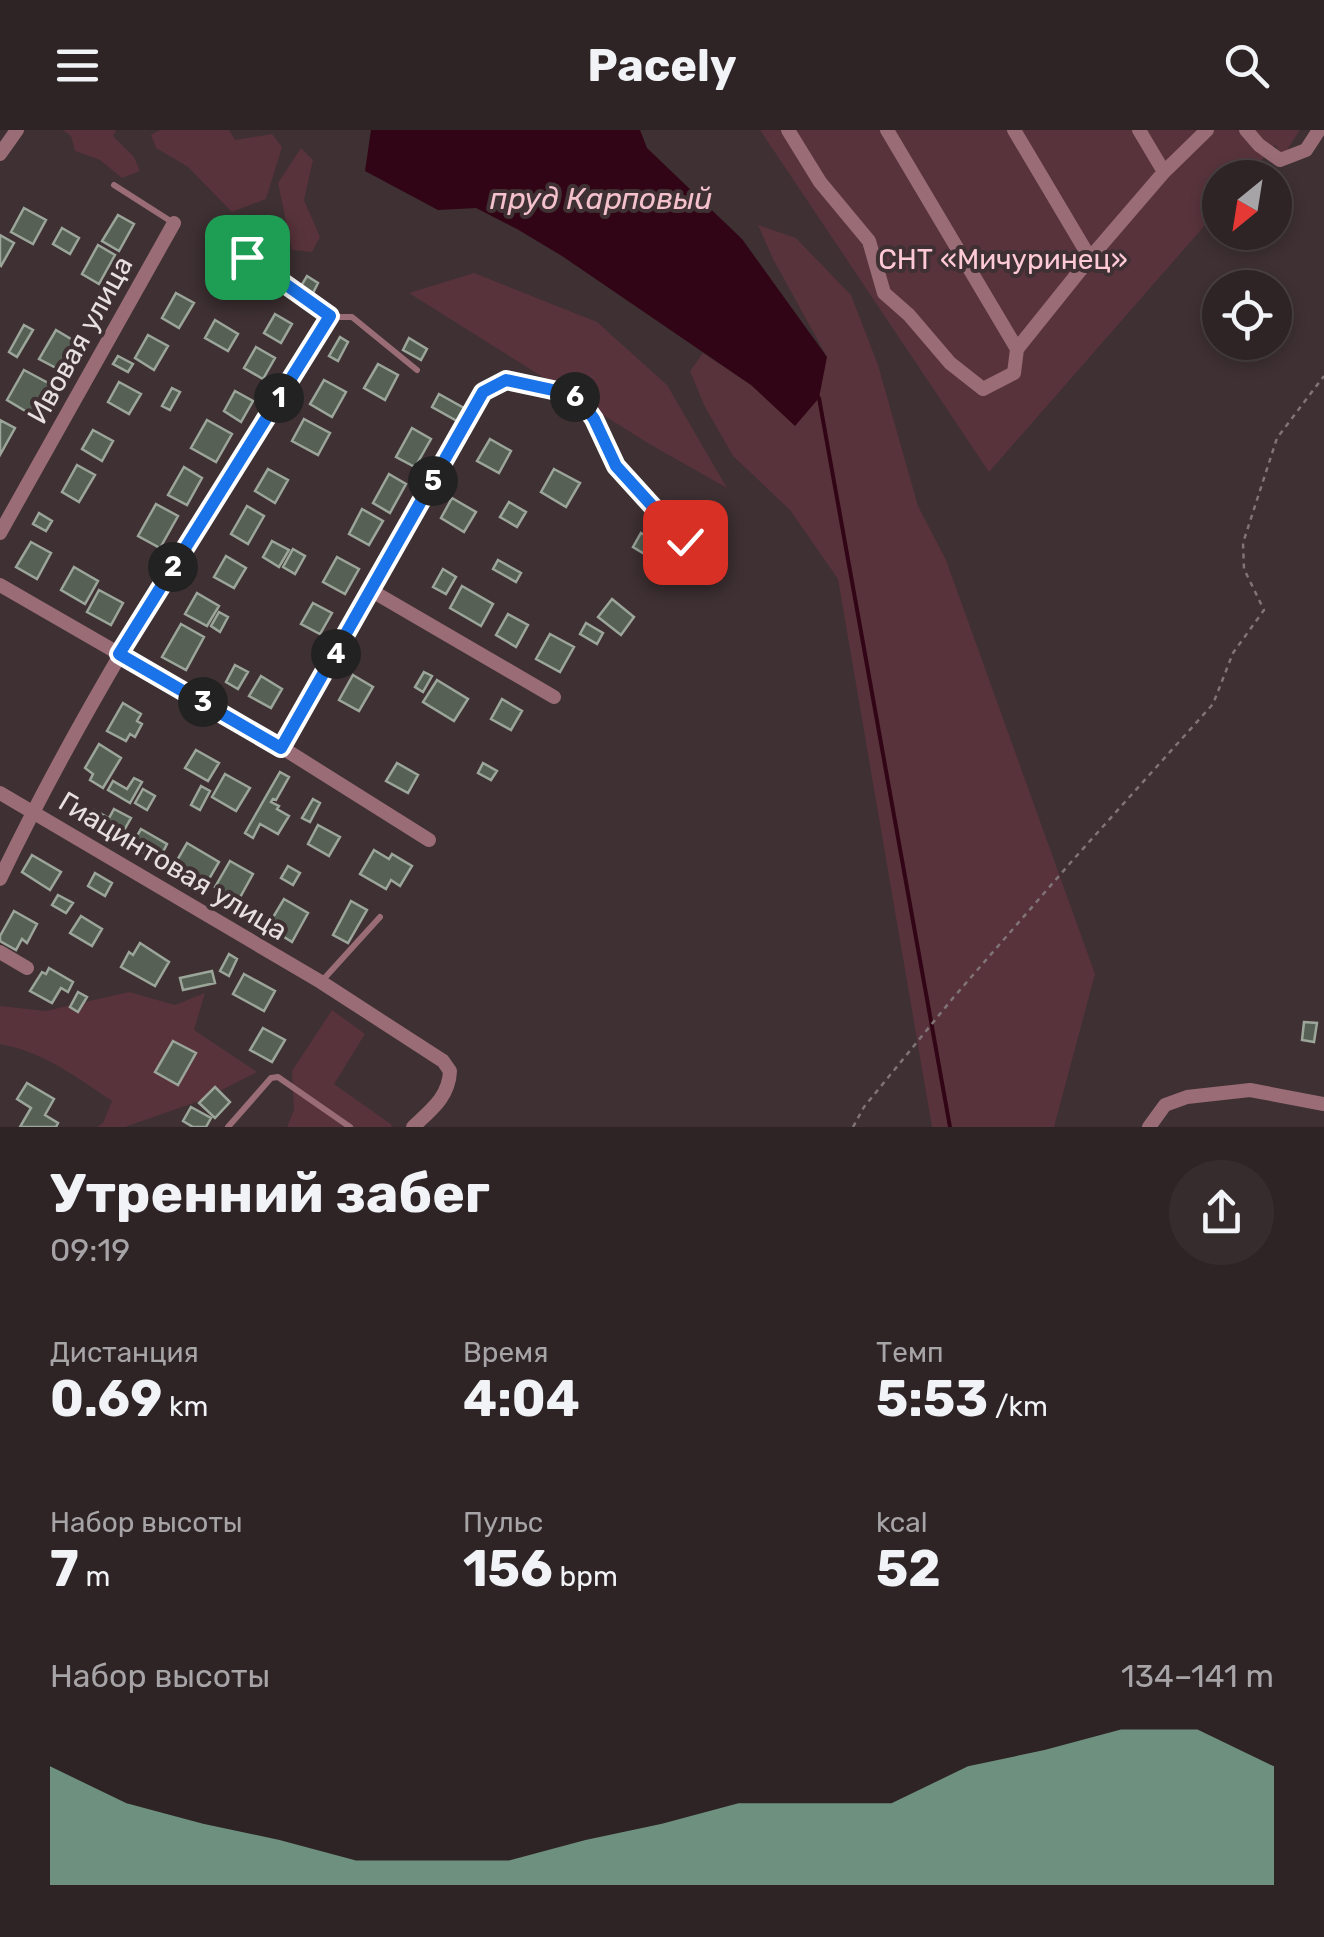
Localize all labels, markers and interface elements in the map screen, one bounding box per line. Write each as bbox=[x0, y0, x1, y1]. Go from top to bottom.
icon: menu bbox=[50, 38, 105, 93]
icon: search bbox=[1219, 38, 1274, 93]
text: Pacely bbox=[587, 39, 737, 92]
north arrow bbox=[1202, 160, 1292, 250]
map controls bbox=[1202, 160, 1292, 360]
water label: пруд Карповый bbox=[490, 181, 712, 217]
pin bbox=[205, 215, 290, 300]
icon: arrive bbox=[220, 230, 275, 285]
park label: СНТ «Мичуринец» bbox=[878, 243, 1128, 276]
street label: Ивовая улица bbox=[20, 250, 140, 430]
button: locate bbox=[1202, 270, 1292, 360]
pin: 6 bbox=[550, 372, 600, 422]
pin: 1 bbox=[254, 373, 304, 423]
text: 6 bbox=[566, 380, 584, 413]
text: 1 bbox=[272, 381, 286, 414]
pin: 5 bbox=[408, 456, 458, 506]
text: 5 bbox=[424, 464, 442, 497]
pin bbox=[643, 500, 728, 585]
icon: check bbox=[658, 515, 713, 570]
pin: 2 bbox=[148, 542, 198, 592]
text: 2 bbox=[164, 550, 182, 583]
pin: 4 bbox=[311, 629, 361, 679]
text: 4 bbox=[326, 637, 346, 670]
pin: 3 bbox=[178, 677, 228, 727]
text: 3 bbox=[194, 685, 212, 718]
street label: Гиацинтовая улица bbox=[53, 785, 293, 947]
button: share bbox=[1169, 1160, 1274, 1265]
text: Утренний забег bbox=[50, 1161, 490, 1226]
text: 09:19 bbox=[50, 1231, 130, 1269]
text: Дистанция bbox=[50, 1336, 199, 1369]
text: Время bbox=[463, 1336, 548, 1369]
text: Темп bbox=[876, 1336, 944, 1369]
text: 0.69 bbox=[50, 1369, 162, 1429]
text: 4:04 bbox=[463, 1369, 580, 1429]
text: 5:53 bbox=[876, 1369, 988, 1429]
text: km bbox=[162, 1390, 208, 1423]
text: /km bbox=[988, 1390, 1048, 1423]
text: Набор высоты bbox=[50, 1506, 243, 1539]
text: Пульс bbox=[463, 1506, 543, 1539]
text: kcal bbox=[876, 1506, 927, 1539]
text: 7 bbox=[50, 1539, 79, 1599]
text: 156 bbox=[463, 1539, 553, 1599]
text: 52 bbox=[876, 1539, 941, 1599]
text: m bbox=[79, 1560, 110, 1593]
text: bpm bbox=[553, 1560, 618, 1593]
text: Набор высоты bbox=[50, 1657, 270, 1695]
text: 134–141 m bbox=[1121, 1657, 1274, 1695]

